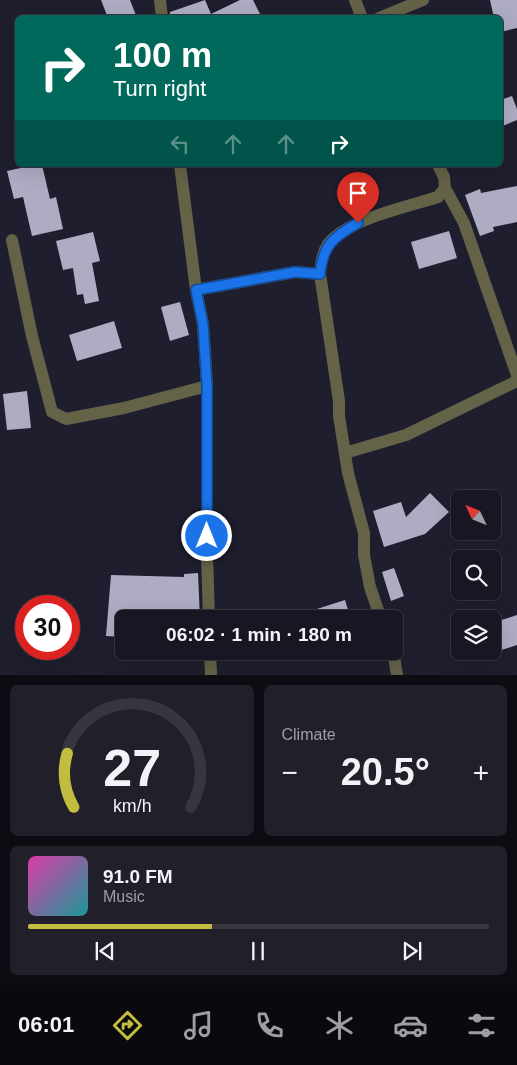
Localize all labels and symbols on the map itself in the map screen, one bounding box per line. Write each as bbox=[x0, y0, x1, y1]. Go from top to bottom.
pin bbox=[337, 172, 379, 223]
north arrow bbox=[451, 490, 501, 540]
position arrow bbox=[180, 509, 232, 561]
speed limit sign: 30 bbox=[15, 595, 80, 660]

